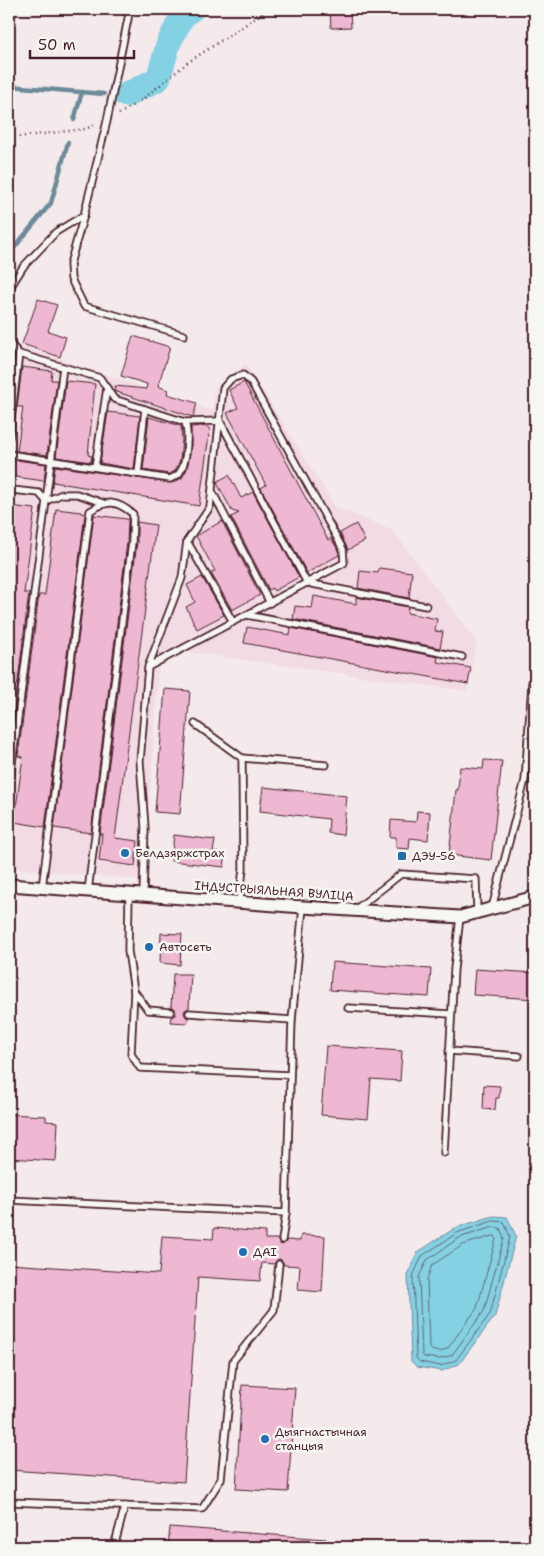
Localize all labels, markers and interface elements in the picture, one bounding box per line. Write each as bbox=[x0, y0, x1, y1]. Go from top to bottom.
scale bar bbox=[30, 28, 134, 60]
text: 50 m bbox=[38, 35, 76, 55]
place label: Белдзяржстрах bbox=[135, 845, 225, 861]
marker: Белдзяржстрах bbox=[119, 847, 131, 859]
place label: ДЭУ-56 bbox=[412, 848, 456, 864]
marker: ДЭУ-56 bbox=[396, 850, 408, 862]
street label: ІНДУСТРЫЯЛЬНАЯ ВУЛІЦА bbox=[194, 877, 355, 905]
place label: Автосеть bbox=[159, 939, 212, 955]
marker: Автосеть bbox=[143, 941, 155, 953]
place label: ДАІ bbox=[253, 1244, 277, 1260]
marker: ДАІ bbox=[237, 1246, 249, 1258]
place label: Дыягнастычная станцыя bbox=[275, 1424, 367, 1454]
marker: Дыягнастычная станцыя bbox=[259, 1433, 271, 1445]

